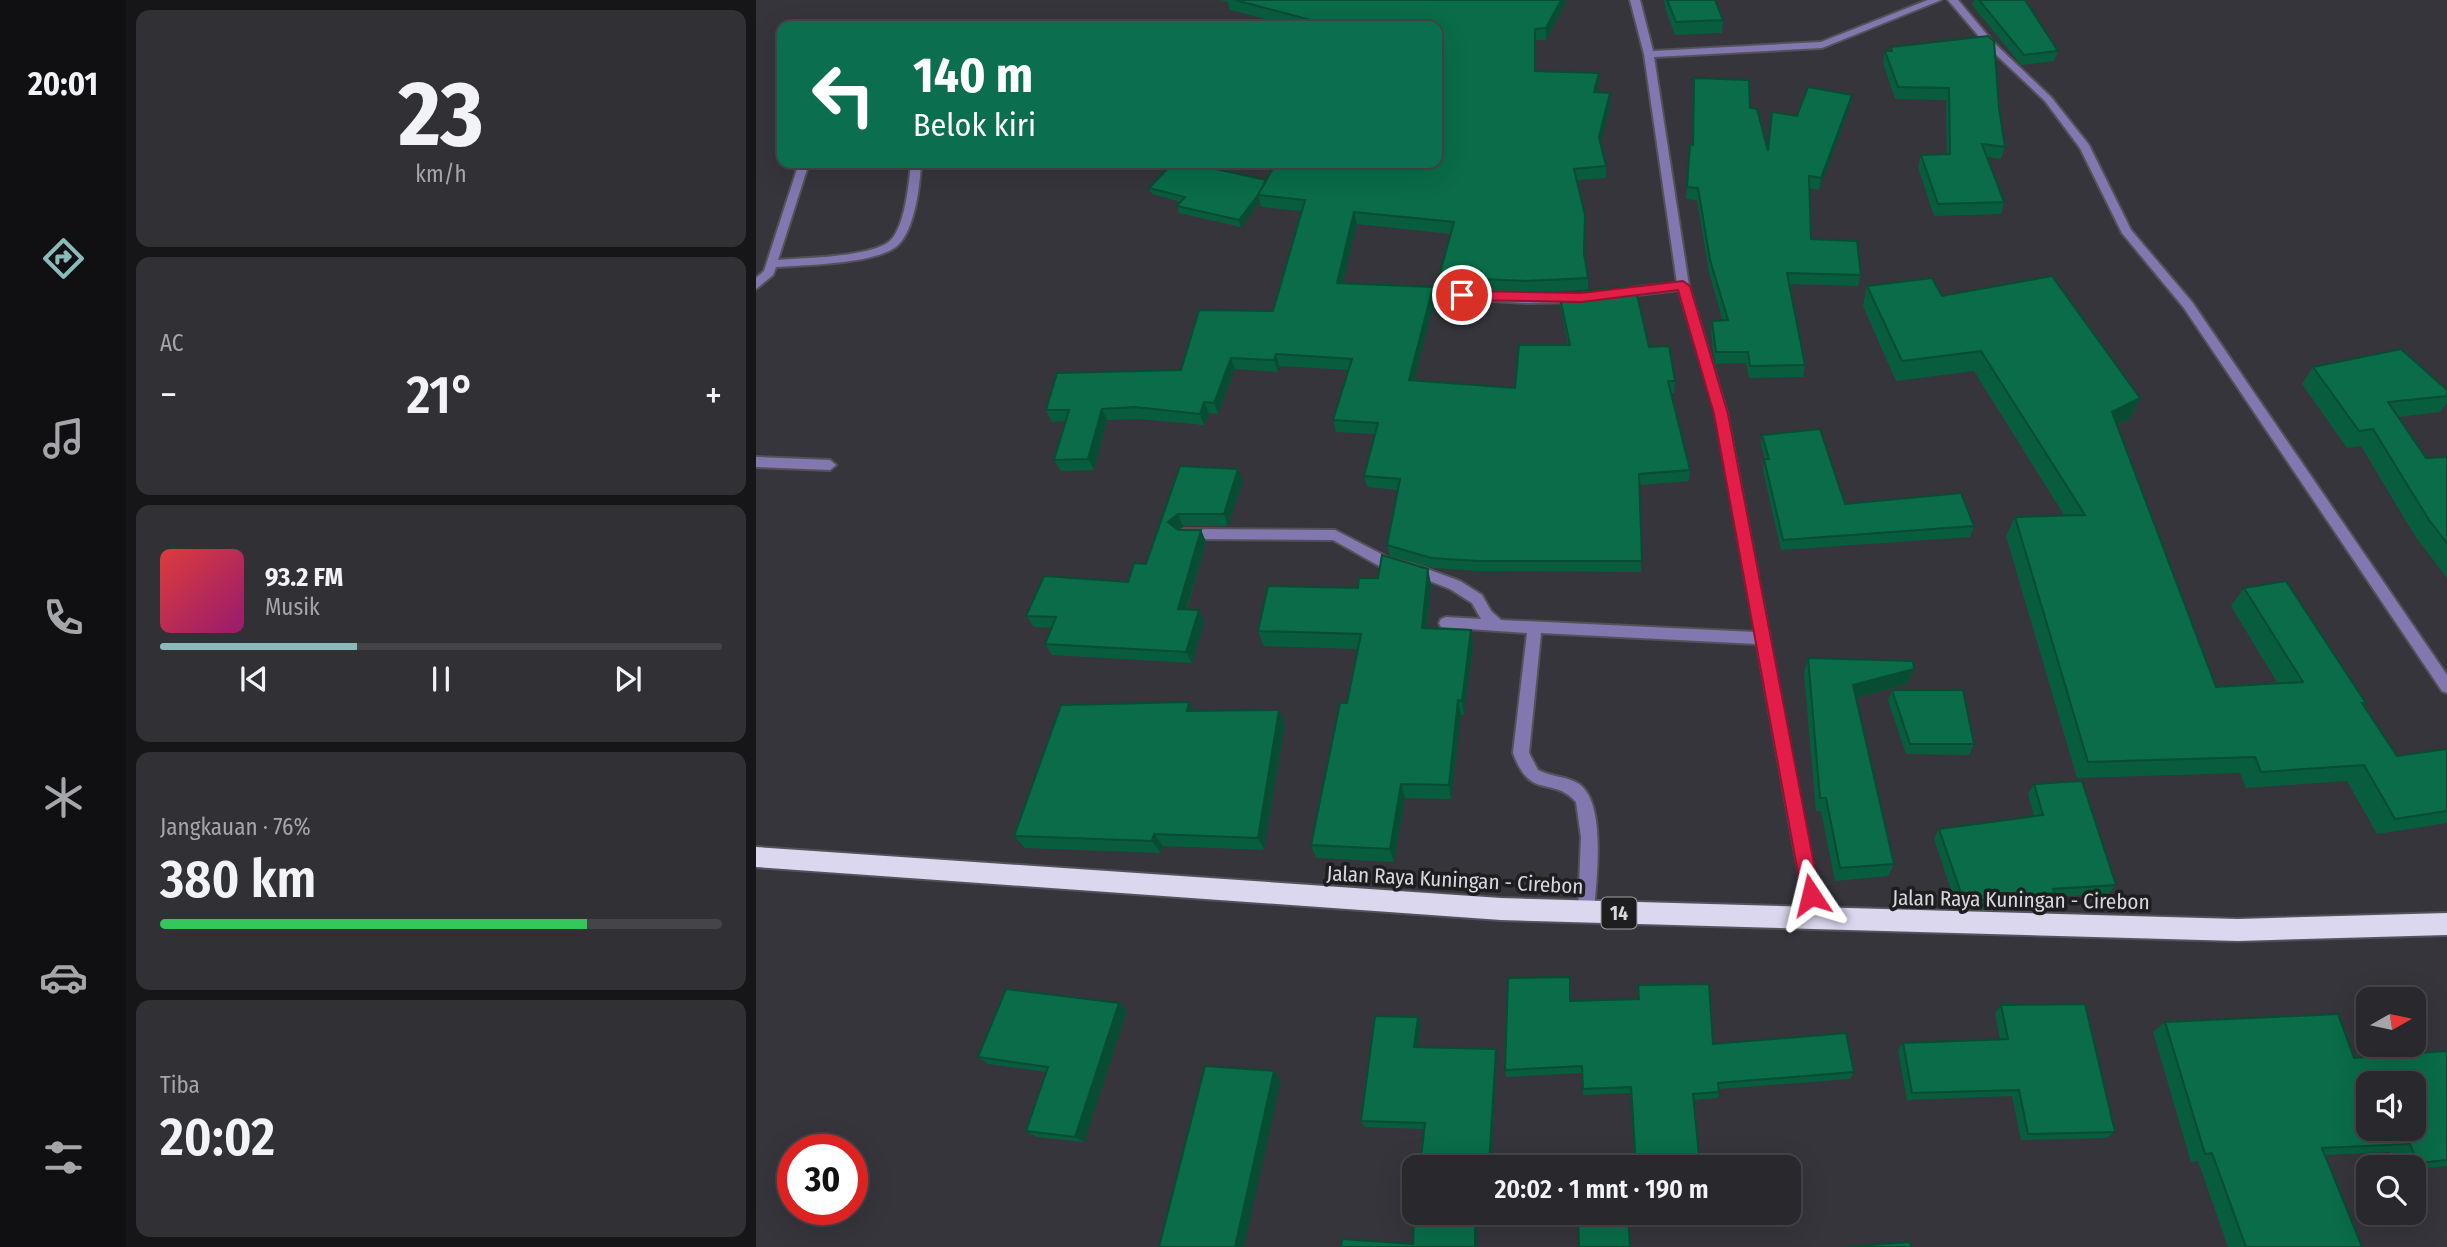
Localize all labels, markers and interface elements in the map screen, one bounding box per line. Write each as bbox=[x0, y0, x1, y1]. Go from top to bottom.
text: 140 m bbox=[913, 46, 1033, 105]
icon: left bbox=[798, 49, 889, 140]
text: 23 bbox=[398, 60, 484, 169]
text: 20:01 bbox=[28, 65, 98, 103]
text: Belok kiri bbox=[913, 106, 1036, 144]
text: km/h bbox=[415, 160, 467, 188]
icon: directions bbox=[39, 234, 88, 283]
pin bbox=[1432, 265, 1492, 325]
icon: arrive bbox=[1443, 276, 1481, 314]
text: AC bbox=[160, 329, 184, 357]
text: 21° bbox=[406, 364, 475, 427]
text: − bbox=[160, 372, 177, 418]
text: + bbox=[705, 372, 722, 418]
icon: music bbox=[39, 414, 88, 463]
text: 93.2 FM bbox=[265, 562, 343, 593]
icon: phone bbox=[39, 593, 88, 642]
text: Musik bbox=[265, 593, 320, 621]
icon: previous bbox=[235, 660, 273, 698]
icon: pause bbox=[422, 660, 460, 698]
icon: next bbox=[609, 660, 647, 698]
icon: climate bbox=[39, 773, 88, 822]
text: Jangkauan · 76% bbox=[160, 813, 311, 841]
text: 380 km bbox=[160, 848, 316, 911]
position arrow bbox=[1774, 858, 1848, 932]
street label: Jalan Raya Kuningan - Cirebon bbox=[1326, 860, 1584, 900]
street label: Jalan Raya Kuningan - Cirebon bbox=[1892, 885, 2150, 915]
road number: 14 bbox=[1602, 897, 1636, 928]
icon: car bbox=[39, 953, 88, 1002]
north arrow bbox=[2356, 987, 2426, 1057]
map controls bbox=[2356, 987, 2426, 1225]
text: Tiba bbox=[160, 1071, 200, 1099]
button: sound bbox=[2356, 1071, 2426, 1141]
text: 20:02 bbox=[160, 1106, 275, 1169]
icon: filters bbox=[39, 1133, 88, 1182]
speed limit sign: 30 bbox=[777, 1134, 868, 1225]
button: search bbox=[2356, 1155, 2426, 1225]
text: 20:02 · 1 mnt · 190 m bbox=[1494, 1174, 1709, 1205]

